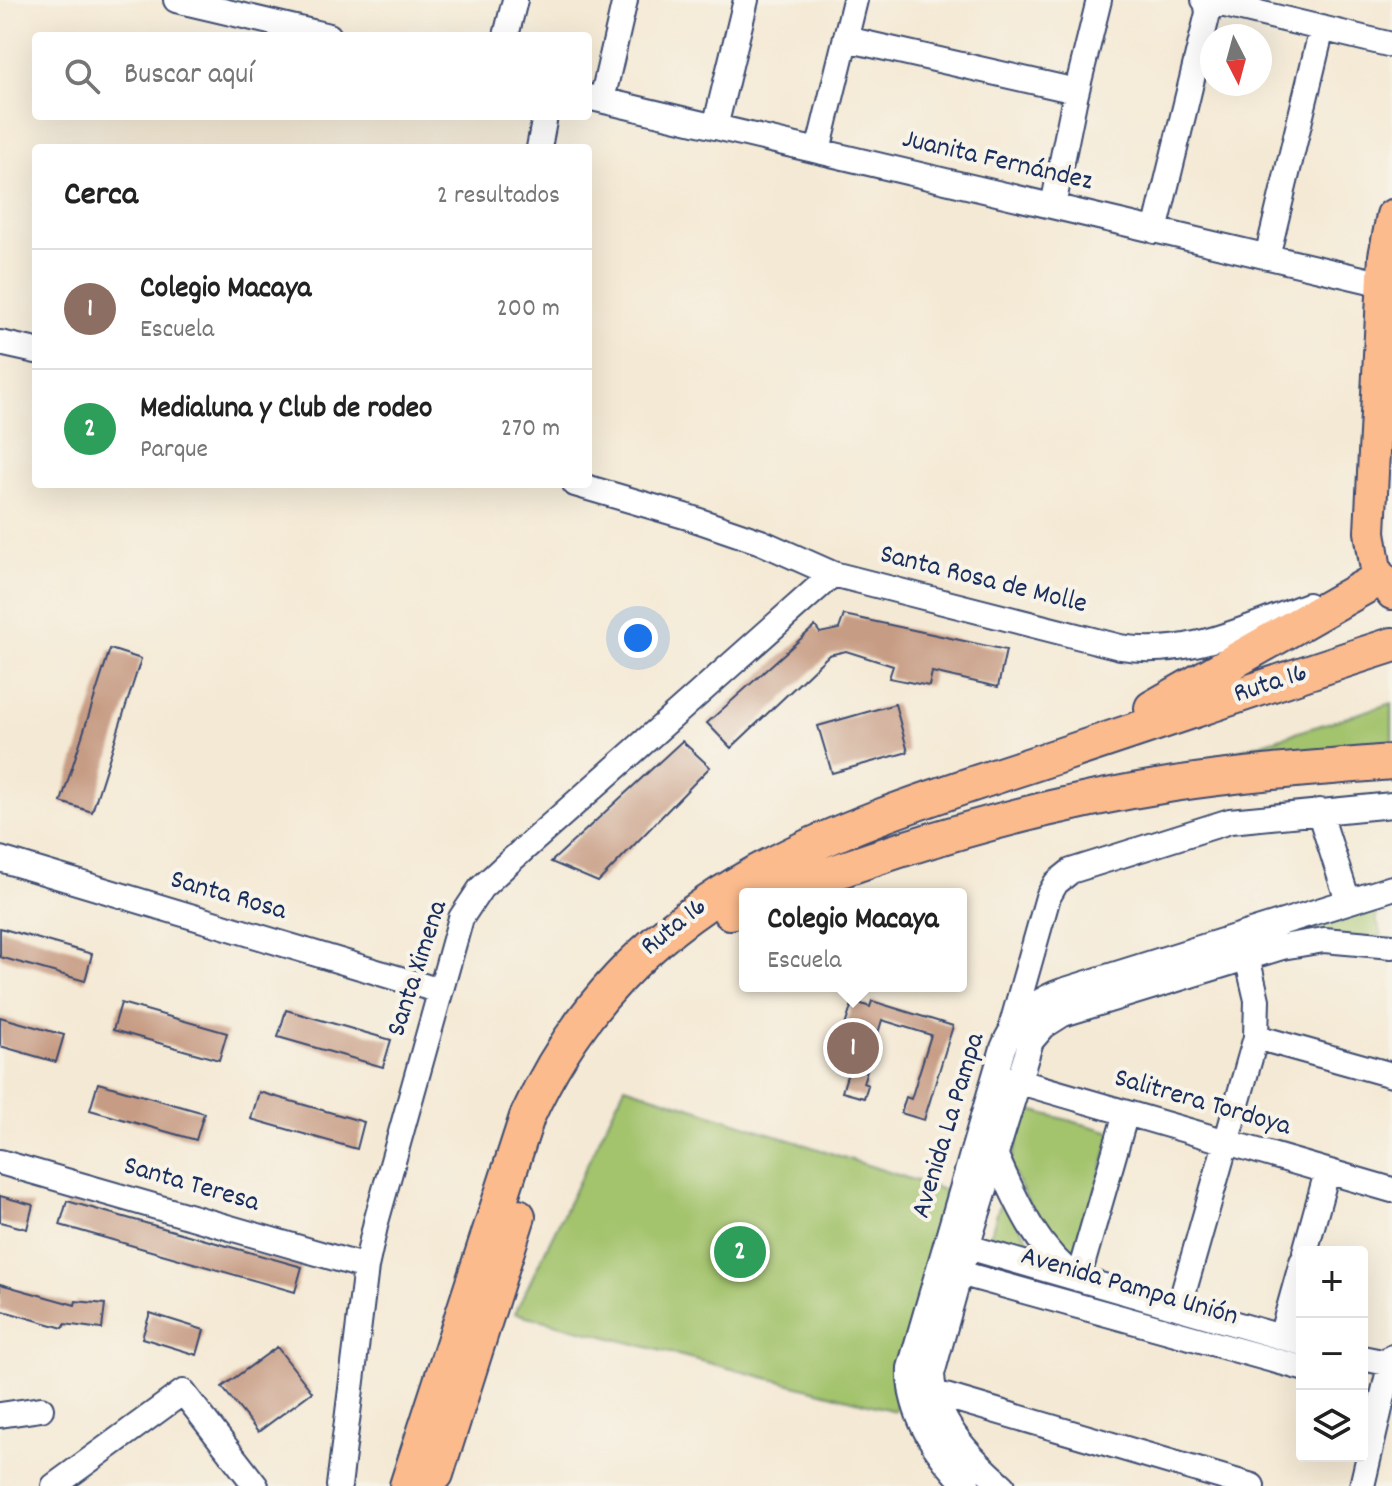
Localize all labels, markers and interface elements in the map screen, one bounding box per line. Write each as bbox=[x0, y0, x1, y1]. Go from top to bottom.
north arrow bbox=[1200, 24, 1272, 96]
search box bbox=[32, 32, 592, 120]
icon: search bbox=[60, 54, 104, 98]
text: Buscar aquí bbox=[124, 55, 254, 98]
street label: Juanita Fernández bbox=[898, 121, 1097, 203]
text: Cerca bbox=[64, 172, 138, 221]
text: 2 resultados bbox=[437, 178, 560, 215]
text: Colegio Macaya bbox=[140, 269, 311, 312]
text: 1 bbox=[87, 291, 93, 328]
text: 200 m bbox=[496, 291, 560, 328]
text: Escuela bbox=[140, 312, 214, 349]
text: Medialuna y Club de rodeo bbox=[140, 389, 432, 432]
text: 2 bbox=[84, 411, 96, 448]
text: 270 m bbox=[501, 411, 560, 448]
text: Parque bbox=[140, 432, 208, 469]
street label: Santa Rosa de Molle bbox=[875, 536, 1091, 626]
your location bbox=[618, 618, 658, 658]
street label: Ruta 16 bbox=[1229, 654, 1313, 716]
street label: Santa Rosa bbox=[165, 861, 292, 933]
popup bbox=[739, 888, 967, 992]
street label: Ruta 16 bbox=[633, 889, 717, 967]
street label: Santa Ximena bbox=[378, 895, 460, 1042]
text: Colegio Macaya bbox=[767, 900, 939, 943]
text: Escuela bbox=[767, 943, 842, 980]
pin: 1 bbox=[827, 1018, 879, 1078]
street label: Avenida La Pampa bbox=[903, 1027, 997, 1224]
street label: Salitrera Tordoya bbox=[1109, 1060, 1296, 1149]
street label: Santa Teresa bbox=[118, 1148, 264, 1225]
pin: 2 bbox=[714, 1222, 766, 1282]
street label: Avenida Pampa Unión bbox=[1016, 1238, 1242, 1338]
map controls bbox=[1296, 1246, 1368, 1462]
button: + bbox=[1296, 1246, 1368, 1318]
button: − bbox=[1296, 1318, 1368, 1390]
button: layers bbox=[1296, 1390, 1368, 1462]

